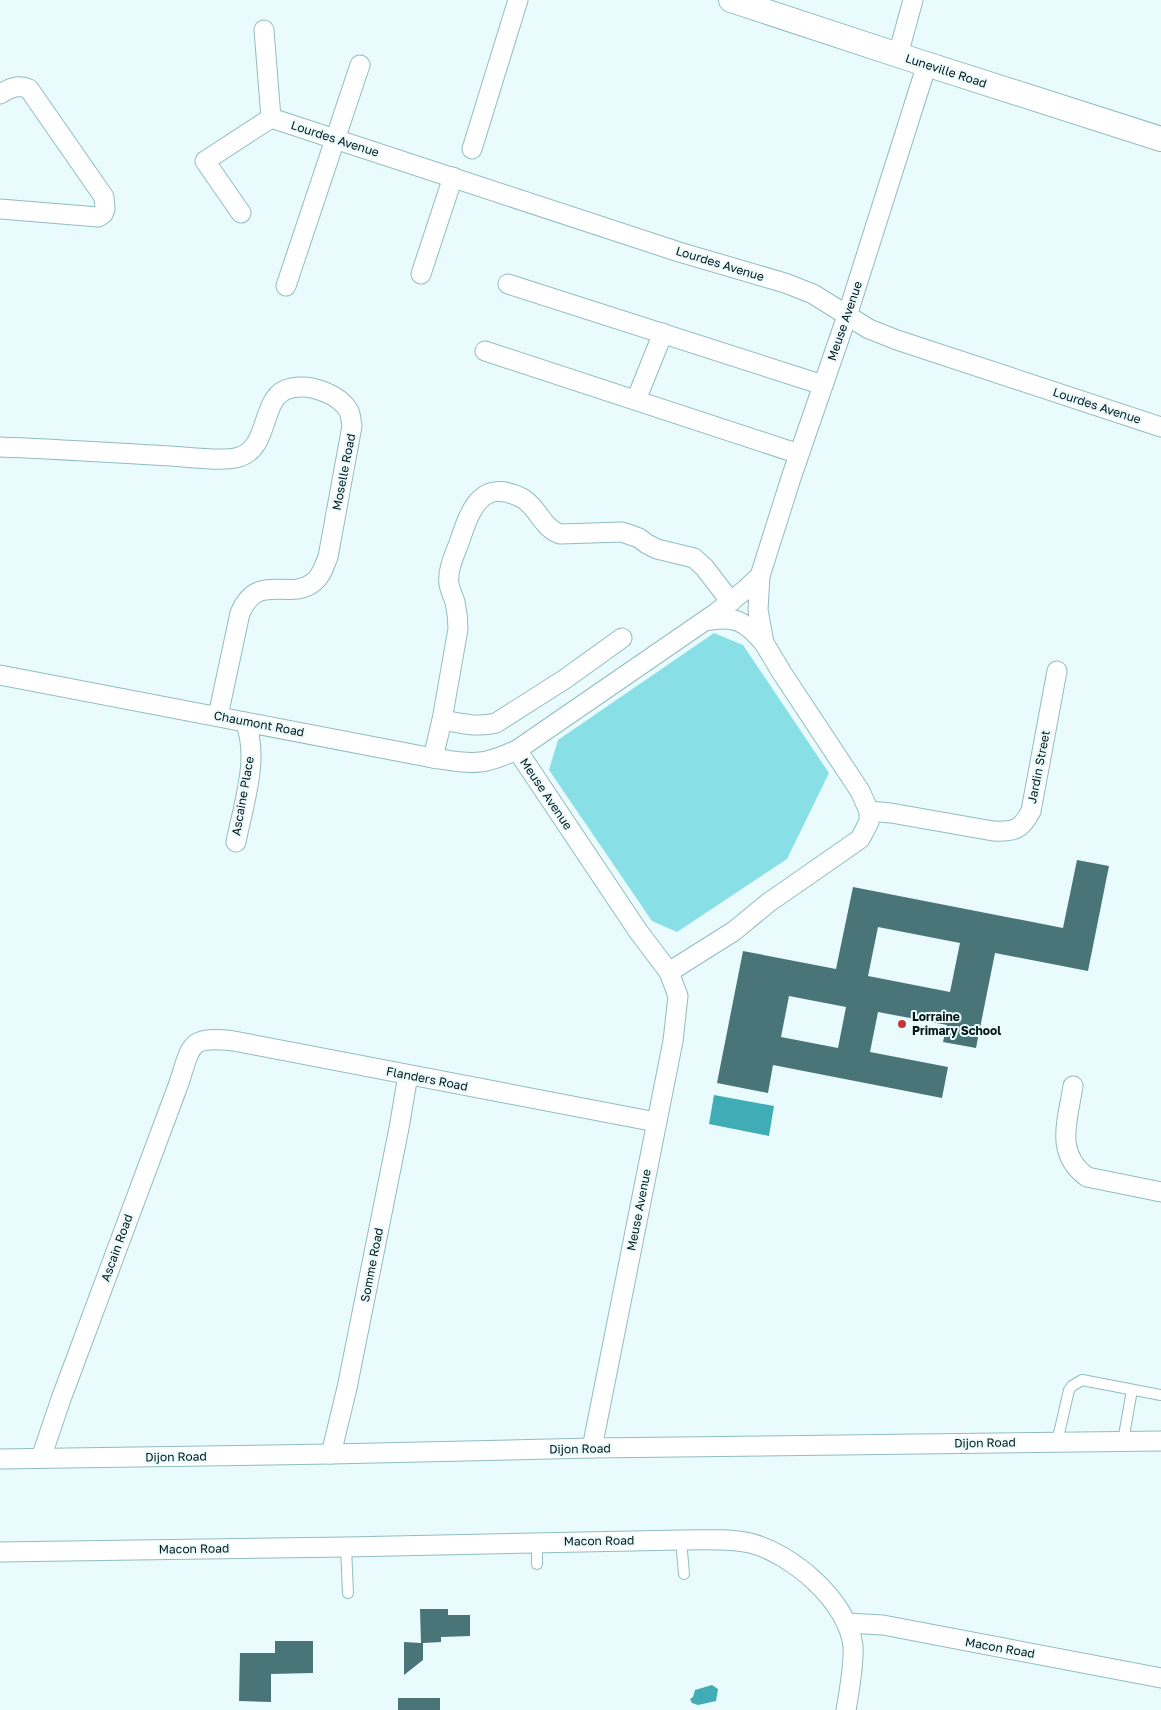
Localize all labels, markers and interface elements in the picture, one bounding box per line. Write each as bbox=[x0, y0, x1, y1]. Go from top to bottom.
street label: Luneville Road bbox=[903, 50, 989, 91]
street label: Lourdes Avenue bbox=[289, 117, 381, 160]
street label: Lourdes Avenue bbox=[674, 243, 766, 284]
street label: Meuse Avenue bbox=[824, 279, 865, 363]
street label: Lourdes Avenue bbox=[1051, 384, 1143, 427]
street label: Moselle Road bbox=[329, 432, 358, 512]
street label: Chaumont Road bbox=[213, 707, 306, 740]
street label: Jardin Street bbox=[1024, 729, 1053, 805]
street label: Ascaine Place bbox=[228, 755, 257, 837]
street label: Meuse Avenue bbox=[517, 755, 576, 832]
place label: Lorraine Primary School bbox=[912, 1009, 1001, 1038]
marker: Lorraine Primary School bbox=[896, 1018, 908, 1030]
street label: Flanders Road bbox=[385, 1063, 469, 1094]
street label: Meuse Avenue bbox=[623, 1168, 654, 1252]
street label: Ascain Road bbox=[97, 1212, 136, 1284]
street label: Somme Road bbox=[357, 1226, 386, 1303]
street label: Dijon Road bbox=[954, 1434, 1016, 1451]
street label: Dijon Road bbox=[549, 1440, 611, 1457]
street label: Dijon Road bbox=[145, 1448, 207, 1465]
street label: Macon Road bbox=[564, 1532, 634, 1549]
street label: Macon Road bbox=[159, 1540, 229, 1557]
street label: Macon Road bbox=[964, 1634, 1036, 1661]

